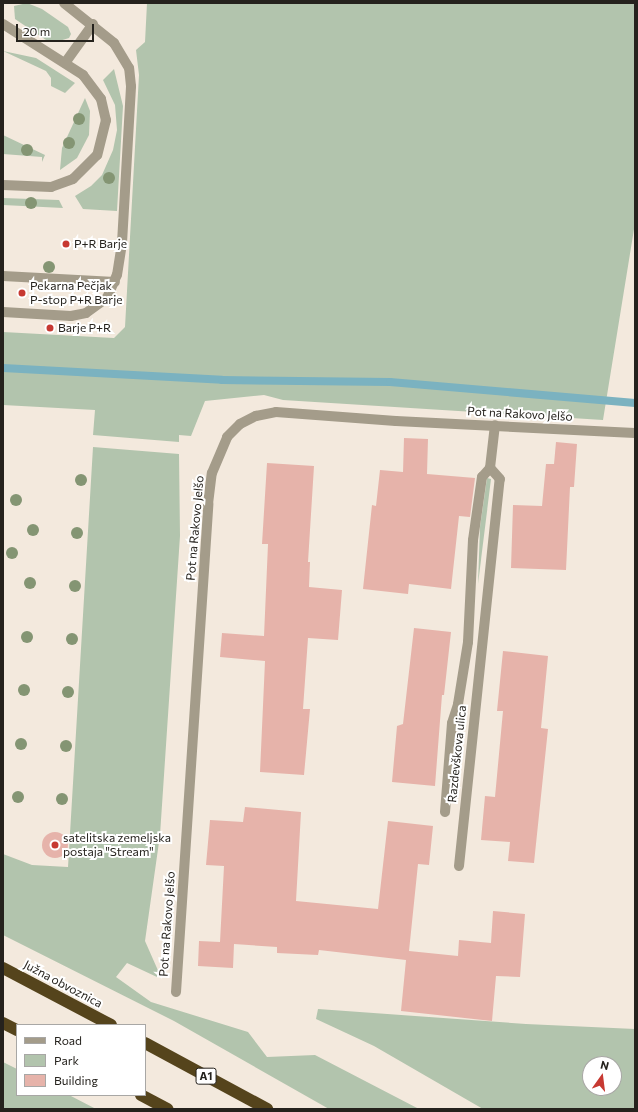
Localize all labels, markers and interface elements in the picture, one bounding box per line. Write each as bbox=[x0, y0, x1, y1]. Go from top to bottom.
scale bar bbox=[18, 16, 96, 42]
text: 20 m bbox=[23, 24, 50, 38]
place label: P+R Barje bbox=[74, 237, 127, 251]
marker: P+R Barje bbox=[61, 239, 71, 249]
place label: Pekarna Pečjak P-stop P+R Barje bbox=[30, 279, 123, 307]
marker: Pekarna Pečjak P-stop P+R Barje bbox=[17, 288, 27, 298]
place label: Barje P+R bbox=[58, 321, 111, 335]
marker: Barje P+R bbox=[45, 323, 55, 333]
street label: Pot na Rakovo Jelšo bbox=[467, 404, 573, 424]
street label: Pot na Rakovo Jelšo bbox=[183, 475, 207, 581]
street label: Razdevškova ulica bbox=[445, 705, 469, 803]
place label: satelitska zemeljska postaja "Stream" bbox=[63, 831, 171, 859]
marker: satelitska zemeljska postaja "Stream" bbox=[50, 840, 60, 850]
street label: Pot na Rakovo Jelšo bbox=[156, 871, 178, 977]
street label: Južna obvoznica bbox=[21, 957, 105, 1011]
legend bbox=[16, 1024, 146, 1096]
text: Road bbox=[54, 1033, 82, 1047]
text: Park bbox=[54, 1053, 79, 1067]
north arrow bbox=[582, 1056, 622, 1096]
text: N bbox=[599, 1058, 610, 1072]
road number: A1 bbox=[195, 1067, 217, 1085]
text: Building bbox=[54, 1073, 98, 1087]

